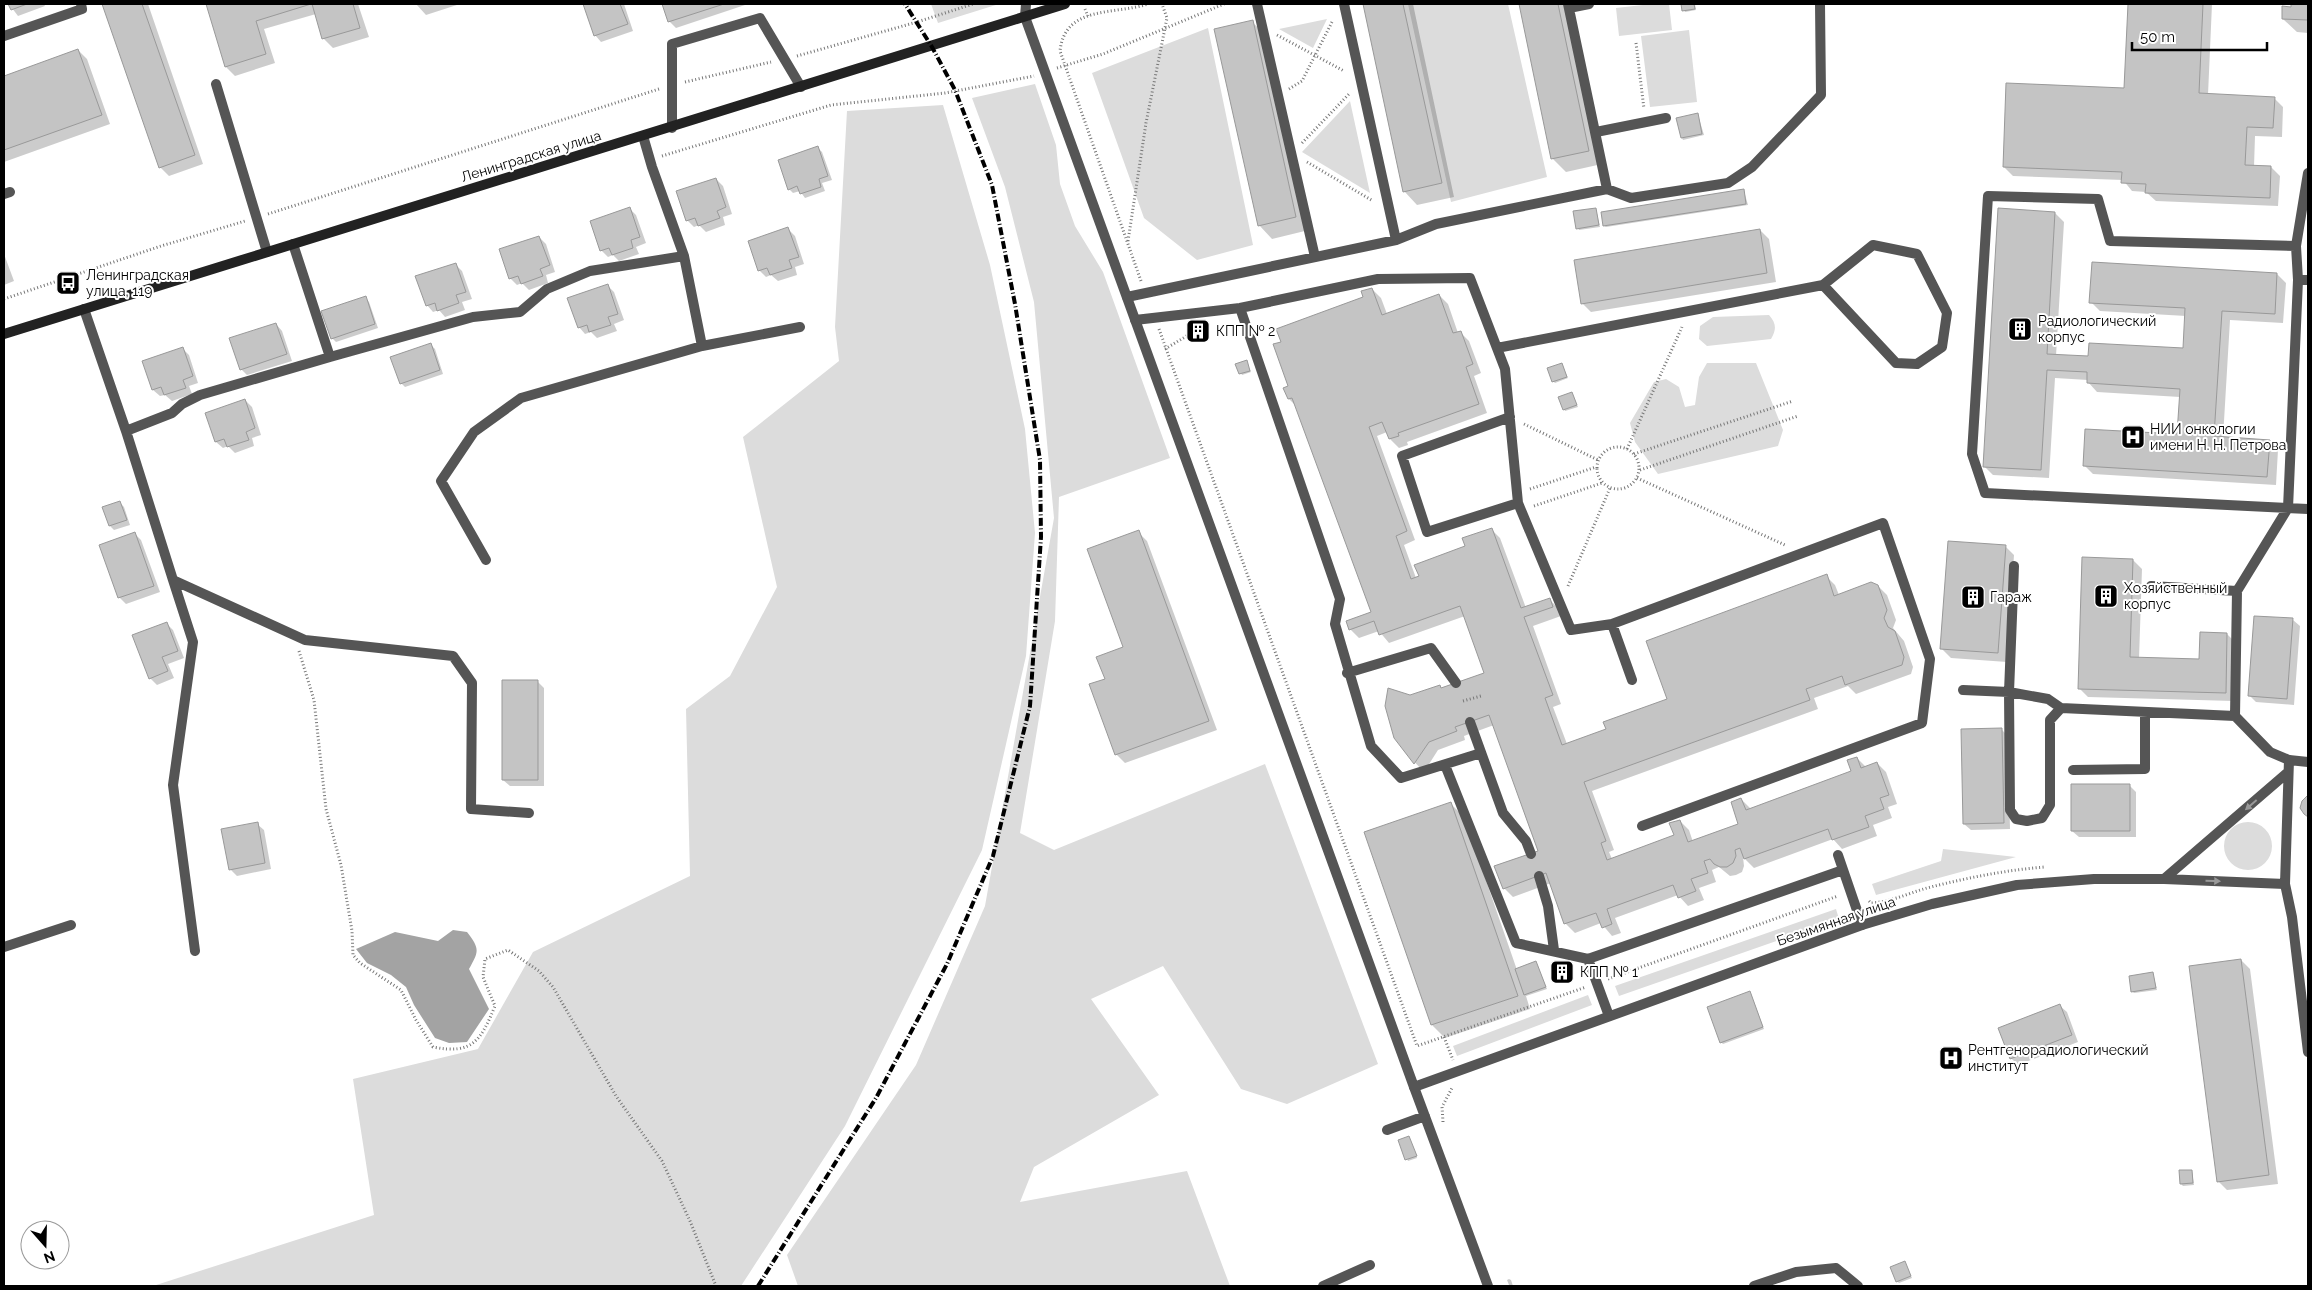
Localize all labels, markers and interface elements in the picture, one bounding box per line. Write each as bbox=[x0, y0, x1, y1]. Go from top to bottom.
scale bar bbox=[2132, 20, 2267, 52]
text: 50 m bbox=[2140, 28, 2175, 46]
street label: Ленинградская улица bbox=[459, 127, 603, 185]
place label: Ленинградская улица, 119 bbox=[86, 267, 189, 299]
bus stop icon: Ленинградская улица, 119 bbox=[55, 270, 81, 296]
place label: Радиологический корпус bbox=[2038, 313, 2156, 345]
building icon: Радиологический корпус bbox=[2007, 316, 2033, 342]
building icon: КПП № 2 bbox=[1185, 318, 1211, 344]
place label: КПП № 2 bbox=[1216, 323, 1275, 339]
place label: НИИ онкологии имени Н. Н. Петрова bbox=[2150, 421, 2286, 453]
hospital icon: НИИ онкологии имени Н. Н. Петрова bbox=[2120, 424, 2146, 450]
place label: Хозяйственный корпус bbox=[2124, 580, 2227, 612]
building icon: Хозяйственный корпус bbox=[2093, 583, 2119, 609]
building icon: Гараж bbox=[1960, 584, 1986, 610]
place label: Гараж bbox=[1990, 589, 2032, 605]
one-way arrow bbox=[2244, 799, 2257, 810]
one-way arrow bbox=[2205, 877, 2221, 885]
street label: Безымянная улица bbox=[1775, 893, 1897, 949]
building icon: КПП № 1 bbox=[1549, 959, 1575, 985]
place label: КПП № 1 bbox=[1580, 964, 1638, 980]
place label: Рентгенорадиологический институт bbox=[1968, 1042, 2149, 1074]
hospital icon: Рентгенорадиологический институт bbox=[1938, 1045, 1964, 1071]
north arrow bbox=[20, 1220, 70, 1270]
text: N bbox=[42, 1248, 57, 1267]

